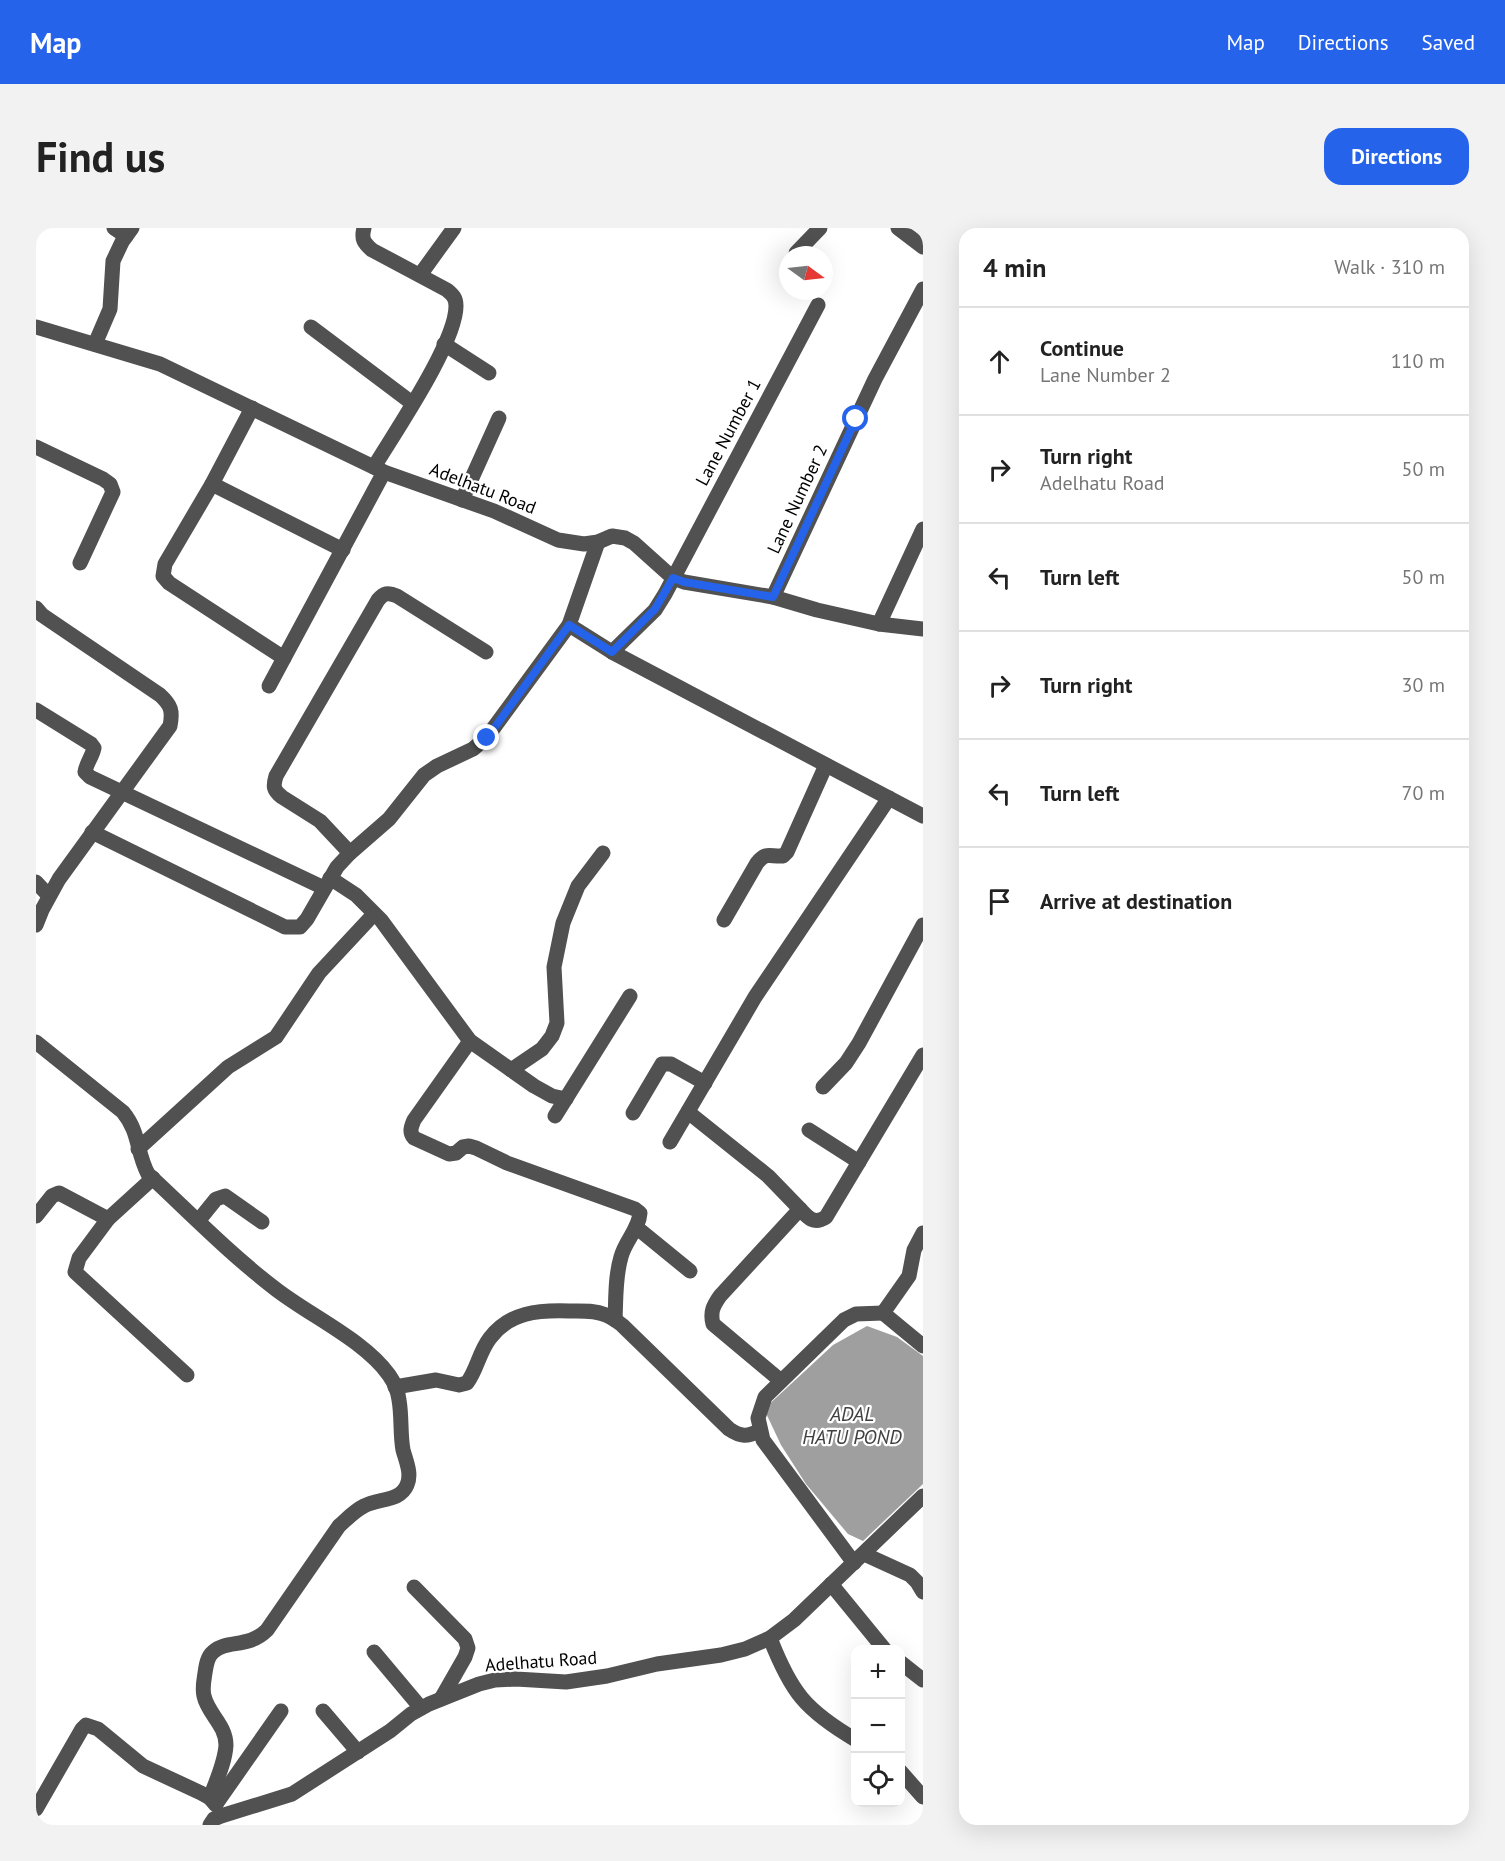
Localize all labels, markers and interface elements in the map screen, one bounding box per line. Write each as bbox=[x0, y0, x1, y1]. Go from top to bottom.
text: Map bbox=[30, 24, 81, 61]
text: Map bbox=[1226, 29, 1265, 56]
text: Directions bbox=[1298, 29, 1389, 56]
text: Saved bbox=[1422, 29, 1475, 56]
button: Directions bbox=[1324, 128, 1469, 185]
text: Find us bbox=[36, 129, 165, 184]
north arrow bbox=[779, 246, 833, 300]
text: 4 min bbox=[983, 251, 1046, 284]
text: Walk · 310 m bbox=[1334, 254, 1445, 280]
text: Continue bbox=[1040, 334, 1124, 362]
icon: ahead bbox=[983, 345, 1016, 378]
text: 110 m bbox=[1391, 348, 1445, 374]
text: Lane Number 2 bbox=[1040, 362, 1171, 388]
street label: Lane Number 1 bbox=[690, 375, 766, 489]
route start bbox=[842, 405, 868, 431]
street label: Lane Number 2 bbox=[762, 441, 832, 557]
text: Turn right bbox=[1040, 442, 1132, 470]
icon: right bbox=[983, 453, 1016, 486]
text: 50 m bbox=[1402, 456, 1445, 482]
street label: Adelhatu Road bbox=[427, 457, 539, 519]
text: Adelhatu Road bbox=[1040, 470, 1165, 496]
icon: left bbox=[983, 561, 1016, 594]
text: Turn left bbox=[1040, 563, 1120, 591]
text: 50 m bbox=[1402, 564, 1445, 590]
icon: right bbox=[983, 669, 1016, 702]
text: Turn right bbox=[1040, 671, 1132, 699]
text: 30 m bbox=[1402, 672, 1445, 698]
route end bbox=[473, 724, 499, 750]
icon: left bbox=[983, 777, 1016, 810]
text: Turn left bbox=[1040, 779, 1120, 807]
text: 70 m bbox=[1402, 780, 1445, 806]
icon: arrive bbox=[983, 885, 1016, 918]
text: Arrive at destination bbox=[1040, 887, 1232, 915]
water label: ADAL HATU POND bbox=[802, 1401, 902, 1450]
map controls bbox=[851, 1645, 905, 1807]
button: + bbox=[851, 1645, 905, 1699]
street label: Adelhatu Road bbox=[484, 1646, 598, 1676]
button: − bbox=[851, 1699, 905, 1753]
button: locate bbox=[851, 1753, 905, 1807]

